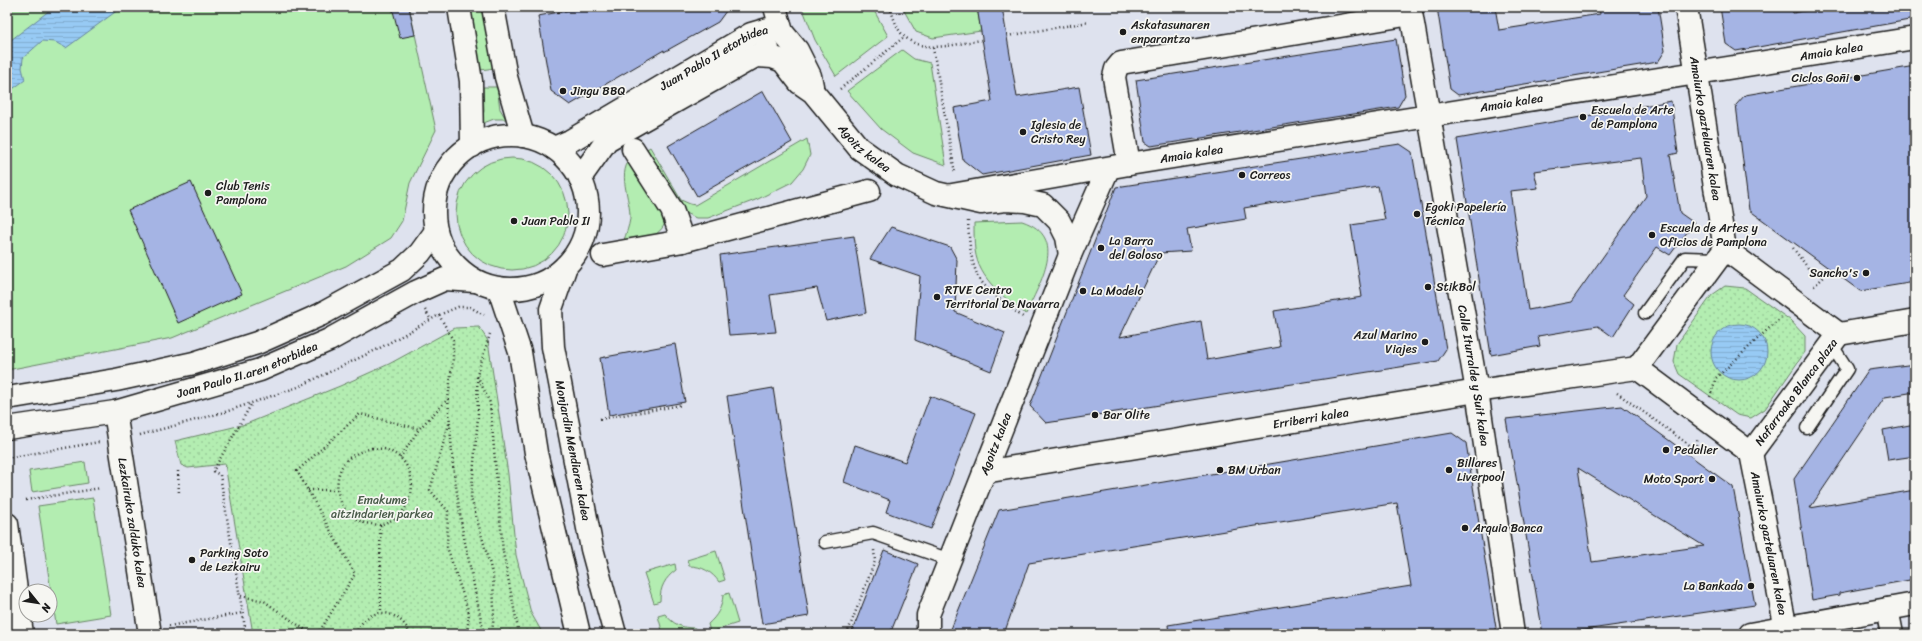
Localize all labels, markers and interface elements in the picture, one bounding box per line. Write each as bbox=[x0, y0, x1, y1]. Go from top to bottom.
place label: Askatasunaren enparantza bbox=[1130, 14, 1210, 50]
street label: Juan Pablo II etorbidea bbox=[654, 19, 771, 97]
marker: Askatasunaren enparantza bbox=[1118, 27, 1128, 37]
street label: Amaia kalea bbox=[1797, 36, 1864, 67]
street label: Amaiurko gazteluaren kalea bbox=[1683, 54, 1728, 202]
place label: Ciclos Goñi bbox=[1791, 67, 1850, 89]
marker: Ciclos Goñi bbox=[1852, 73, 1862, 83]
place label: Jingu BBQ bbox=[570, 80, 625, 102]
marker: Jingu BBQ bbox=[558, 86, 568, 96]
street label: Amaia kalea bbox=[1477, 87, 1545, 119]
place label: Escuela de Arte de Pamplona bbox=[1591, 99, 1674, 135]
marker: Escuela de Arte de Pamplona bbox=[1578, 112, 1588, 122]
place label: Iglesia de Cristo Rey bbox=[1030, 114, 1086, 150]
street label: Agoitz kalea bbox=[832, 118, 896, 179]
marker: Iglesia de Cristo Rey bbox=[1018, 127, 1028, 137]
street label: Amaia kalea bbox=[1157, 138, 1225, 170]
place label: Correos bbox=[1250, 164, 1291, 186]
marker: Correos bbox=[1237, 170, 1247, 180]
place label: Club Tenis Pamplona bbox=[216, 175, 270, 211]
marker: Club Tenis Pamplona bbox=[203, 188, 213, 198]
place label: Egoki Papelería Técnica bbox=[1425, 196, 1506, 232]
marker: Egoki Papelería Técnica bbox=[1412, 209, 1422, 219]
place label: Juan Pablo II bbox=[521, 210, 591, 232]
marker: Juan Pablo II bbox=[509, 216, 519, 226]
place label: Escuela de Artes y Oficios de Pamplona bbox=[1660, 217, 1767, 253]
place label: La Barra del Goloso bbox=[1109, 230, 1163, 266]
marker: Escuela de Artes y Oficios de Pamplona bbox=[1647, 230, 1657, 240]
marker: La Barra del Goloso bbox=[1096, 243, 1106, 253]
place label: Sancho's bbox=[1810, 262, 1858, 284]
marker: Sancho's bbox=[1861, 268, 1871, 278]
place label: StikBol bbox=[1436, 276, 1476, 298]
place label: RTVE Centro Territorial De Navarra bbox=[945, 279, 1060, 315]
place label: La Modelo bbox=[1091, 280, 1144, 302]
marker: StikBol bbox=[1423, 282, 1433, 292]
marker: La Modelo bbox=[1078, 286, 1088, 296]
marker: RTVE Centro Territorial De Navarra bbox=[932, 292, 942, 302]
street label: Calle Iturralde y Suit kalea bbox=[1451, 303, 1496, 448]
place label: Azul Marino Viajes bbox=[1353, 324, 1417, 360]
street label: Nafarroako Blanca plaza bbox=[1749, 333, 1843, 451]
street label: Joan Paulo II.aren etorbidea bbox=[173, 335, 321, 405]
marker: Azul Marino Viajes bbox=[1420, 337, 1430, 347]
street label: Monjardin Mendiaren kalea bbox=[549, 378, 597, 523]
street label: Erriberri kalea bbox=[1271, 401, 1350, 435]
place label: Bar Olite bbox=[1103, 404, 1150, 426]
street label: Agoitz kalea bbox=[973, 408, 1018, 479]
marker: Bar Olite bbox=[1090, 410, 1100, 420]
place label: Pedalier bbox=[1674, 439, 1719, 461]
marker: Pedalier bbox=[1661, 445, 1671, 455]
place label: Billares Liverpool bbox=[1457, 452, 1505, 488]
street label: Lezkairuko zalduko kalea bbox=[111, 456, 154, 590]
place label: BM Urban bbox=[1228, 459, 1281, 481]
marker: BM Urban bbox=[1215, 465, 1225, 475]
marker: Billares Liverpool bbox=[1444, 465, 1454, 475]
place label: Moto Sport bbox=[1644, 468, 1704, 490]
street label: Amaiurko gazteluaren kalea bbox=[1744, 468, 1794, 617]
marker: Moto Sport bbox=[1707, 474, 1717, 484]
park label: Emakume aitzindarien parkea bbox=[331, 489, 433, 525]
place label: Arquia Banca bbox=[1472, 517, 1544, 539]
marker: Arquia Banca bbox=[1460, 523, 1470, 533]
place label: Parking Soto de Lezkairu bbox=[200, 542, 268, 578]
marker: Parking Soto de Lezkairu bbox=[187, 555, 197, 565]
place label: La Bankada bbox=[1683, 575, 1743, 597]
marker: La Bankada bbox=[1746, 581, 1756, 591]
north arrow bbox=[18, 583, 58, 623]
text: N bbox=[36, 599, 57, 616]

